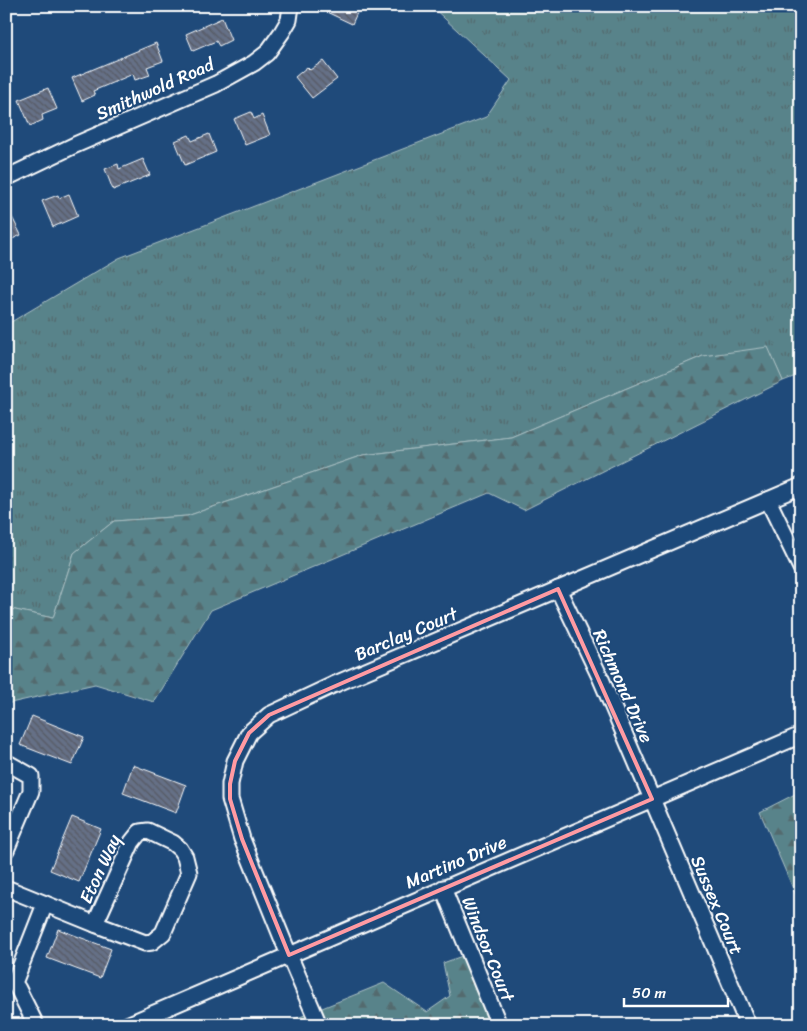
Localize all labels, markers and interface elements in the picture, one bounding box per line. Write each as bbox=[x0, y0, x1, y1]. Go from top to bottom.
street label: Smithwold Road bbox=[91, 48, 221, 129]
street label: Barclay Court bbox=[349, 598, 463, 670]
street label: Richmond Drive bbox=[584, 624, 662, 748]
street label: Martino Drive bbox=[400, 826, 512, 898]
street label: Eton Way bbox=[70, 828, 130, 909]
street label: Sussex Court bbox=[682, 850, 752, 960]
street label: Windsor Court bbox=[452, 892, 524, 1007]
scale bar bbox=[624, 976, 728, 1008]
text: 50 m bbox=[632, 980, 667, 1006]

